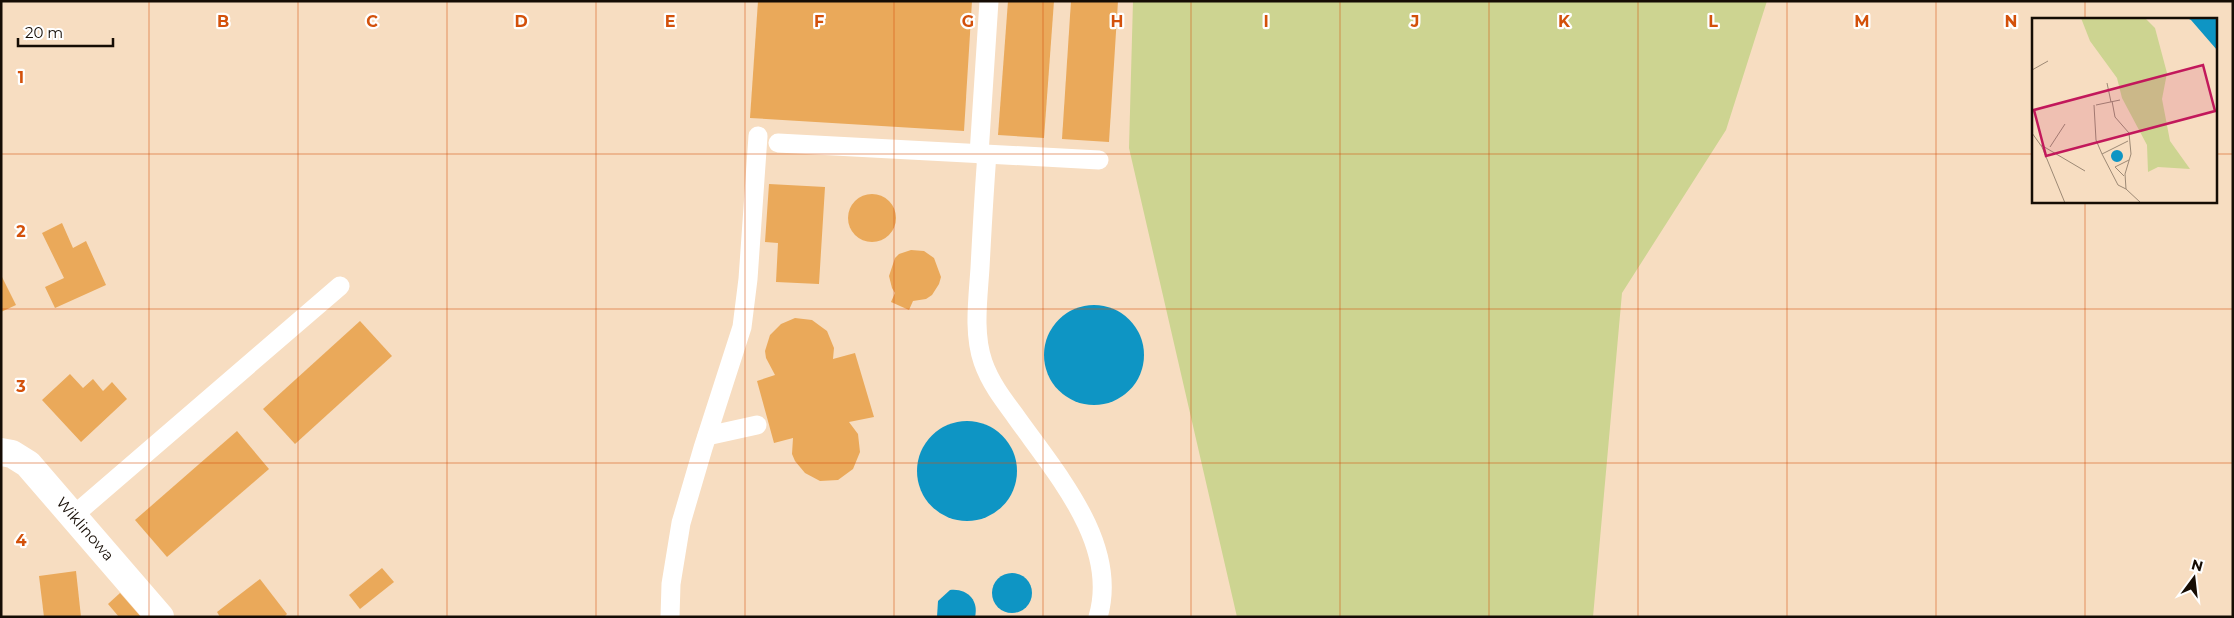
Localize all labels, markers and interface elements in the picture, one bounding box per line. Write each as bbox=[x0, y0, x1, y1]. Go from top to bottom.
text: B bbox=[217, 12, 229, 31]
text: C bbox=[366, 12, 378, 31]
text: D bbox=[514, 12, 528, 31]
text: E bbox=[665, 12, 675, 31]
text: F bbox=[814, 12, 824, 31]
text: G bbox=[962, 12, 974, 31]
text: H bbox=[1111, 12, 1123, 31]
text: I bbox=[1263, 12, 1269, 31]
text: J bbox=[1410, 12, 1419, 31]
text: K bbox=[1558, 12, 1571, 31]
text: L bbox=[1708, 12, 1718, 31]
text: M bbox=[1854, 12, 1870, 31]
text: N bbox=[2005, 12, 2017, 31]
scale bar bbox=[18, 15, 112, 47]
inset map bbox=[2032, 18, 2216, 202]
text: 20 m bbox=[25, 23, 63, 42]
text: 1 bbox=[18, 68, 24, 87]
text: 2 bbox=[16, 222, 26, 241]
text: 3 bbox=[15, 377, 26, 396]
street label: Wiklinowa bbox=[52, 493, 118, 565]
text: 4 bbox=[15, 531, 27, 550]
north arrow bbox=[2169, 553, 2219, 603]
text: N bbox=[2190, 555, 2205, 576]

